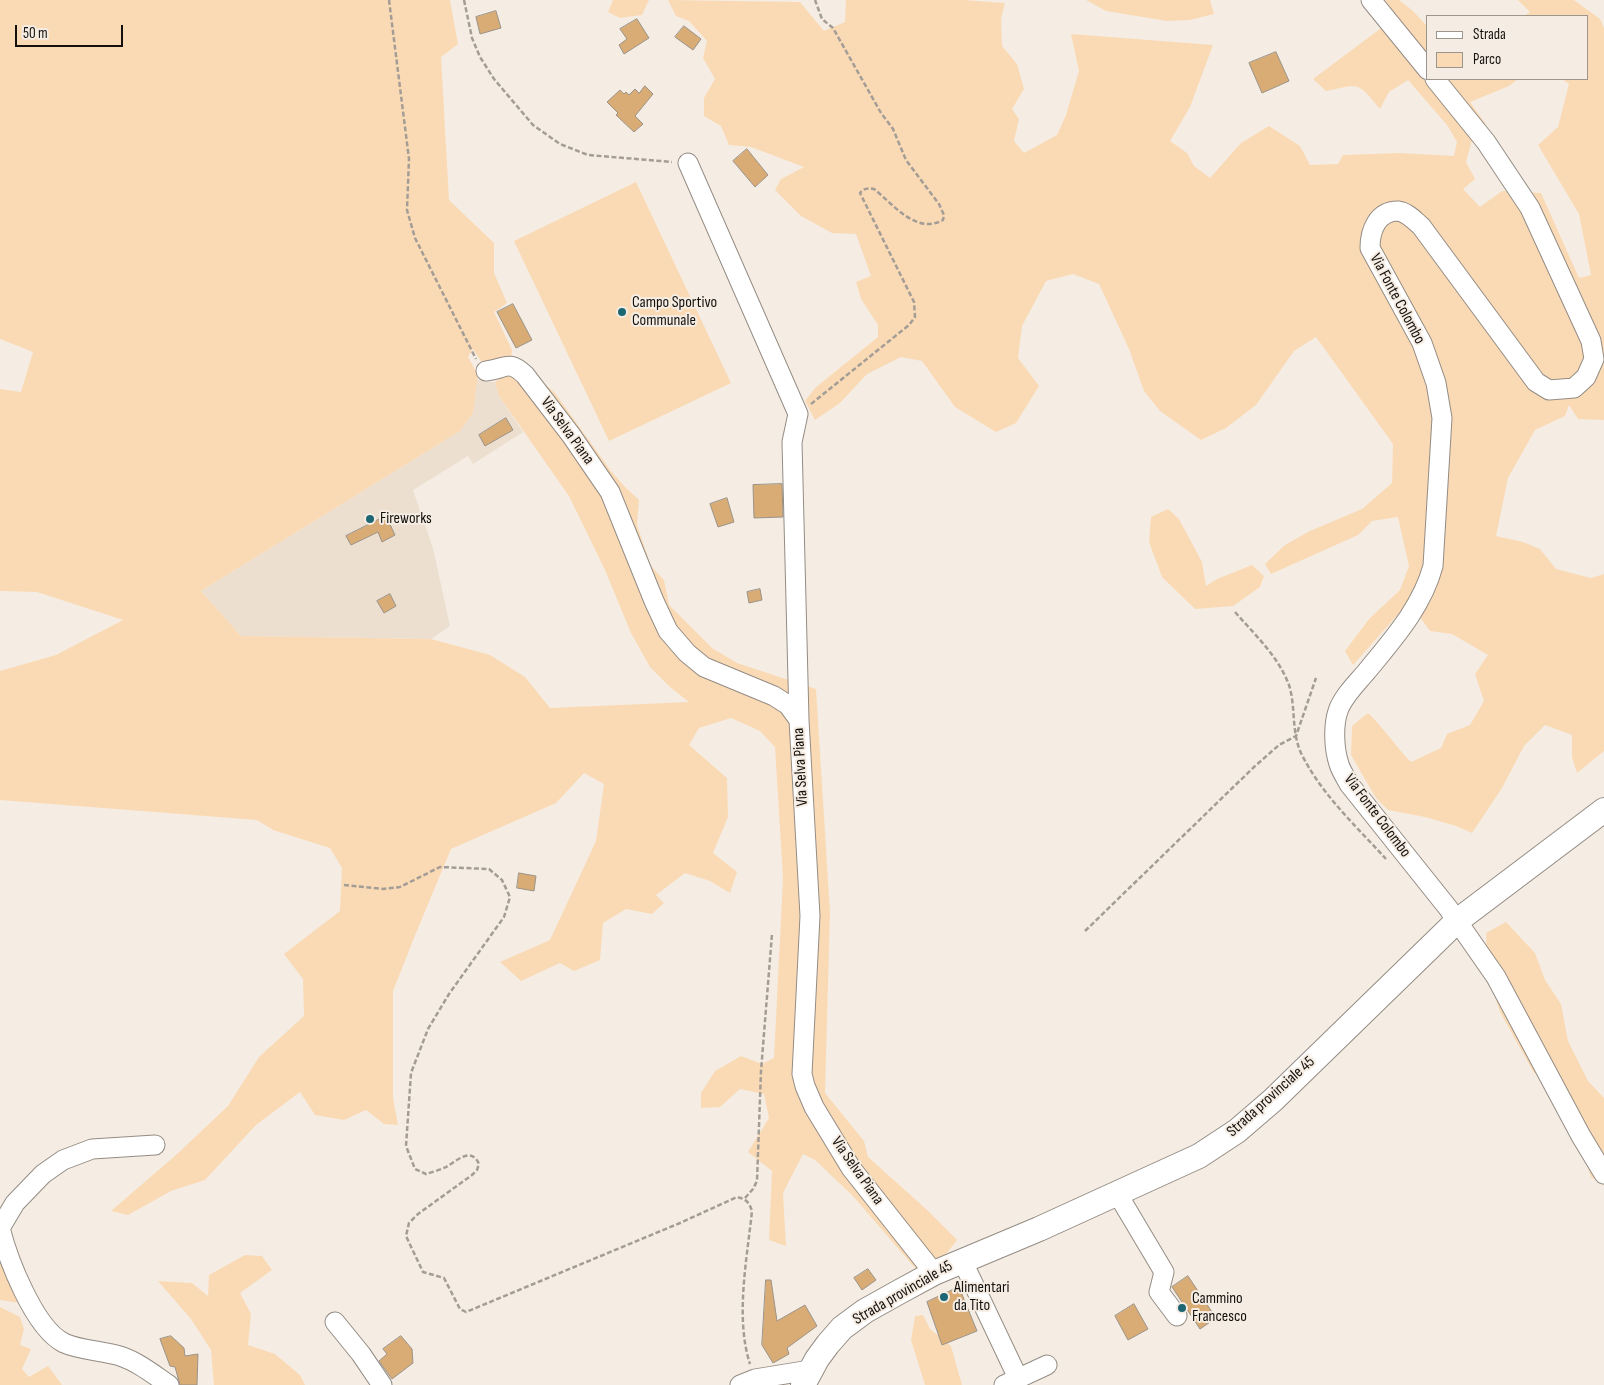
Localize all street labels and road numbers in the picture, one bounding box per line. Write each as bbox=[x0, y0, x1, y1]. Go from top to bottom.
street label: Via Fonte Colombo bbox=[1365, 251, 1429, 347]
street label: Via Selva Piana bbox=[536, 394, 598, 468]
street label: Via Selva Piana bbox=[789, 727, 813, 807]
street label: Via Fonte Colombo bbox=[1339, 771, 1415, 861]
street label: Strada provinciale 45 bbox=[1223, 1052, 1319, 1142]
street label: Via Selva Piana bbox=[827, 1133, 887, 1209]
street label: Strada provinciale 45 bbox=[850, 1257, 956, 1329]

